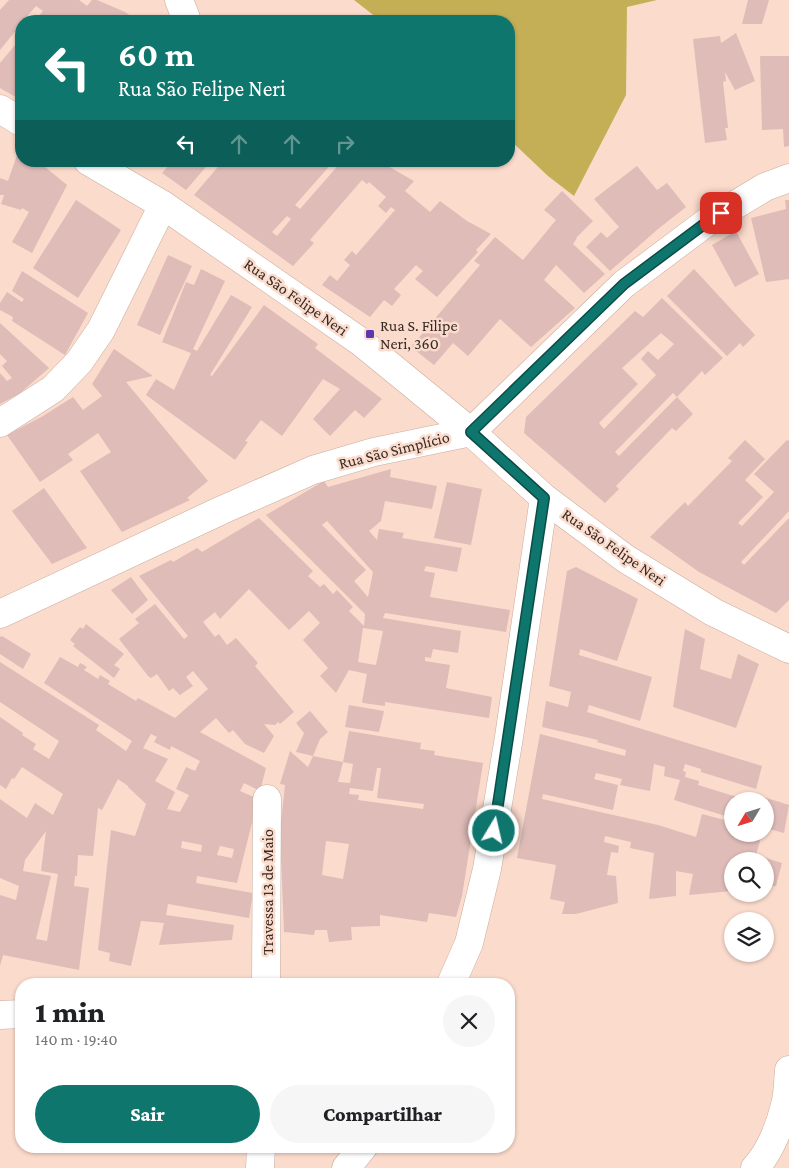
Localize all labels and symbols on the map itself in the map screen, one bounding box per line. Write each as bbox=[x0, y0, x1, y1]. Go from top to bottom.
pin bbox=[700, 192, 742, 234]
street label: Rua São Felipe Neri bbox=[241, 255, 351, 340]
place label: Rua S. Filipe Neri, 360 bbox=[380, 317, 457, 352]
marker: Rua S. Filipe Neri, 360 bbox=[364, 328, 376, 340]
street label: Rua São Simplício bbox=[337, 428, 451, 473]
street label: Rua São Felipe Neri bbox=[559, 505, 669, 590]
north arrow bbox=[724, 792, 774, 842]
position arrow bbox=[467, 804, 519, 856]
street label: Travessa 13 de Maio bbox=[259, 829, 276, 955]

